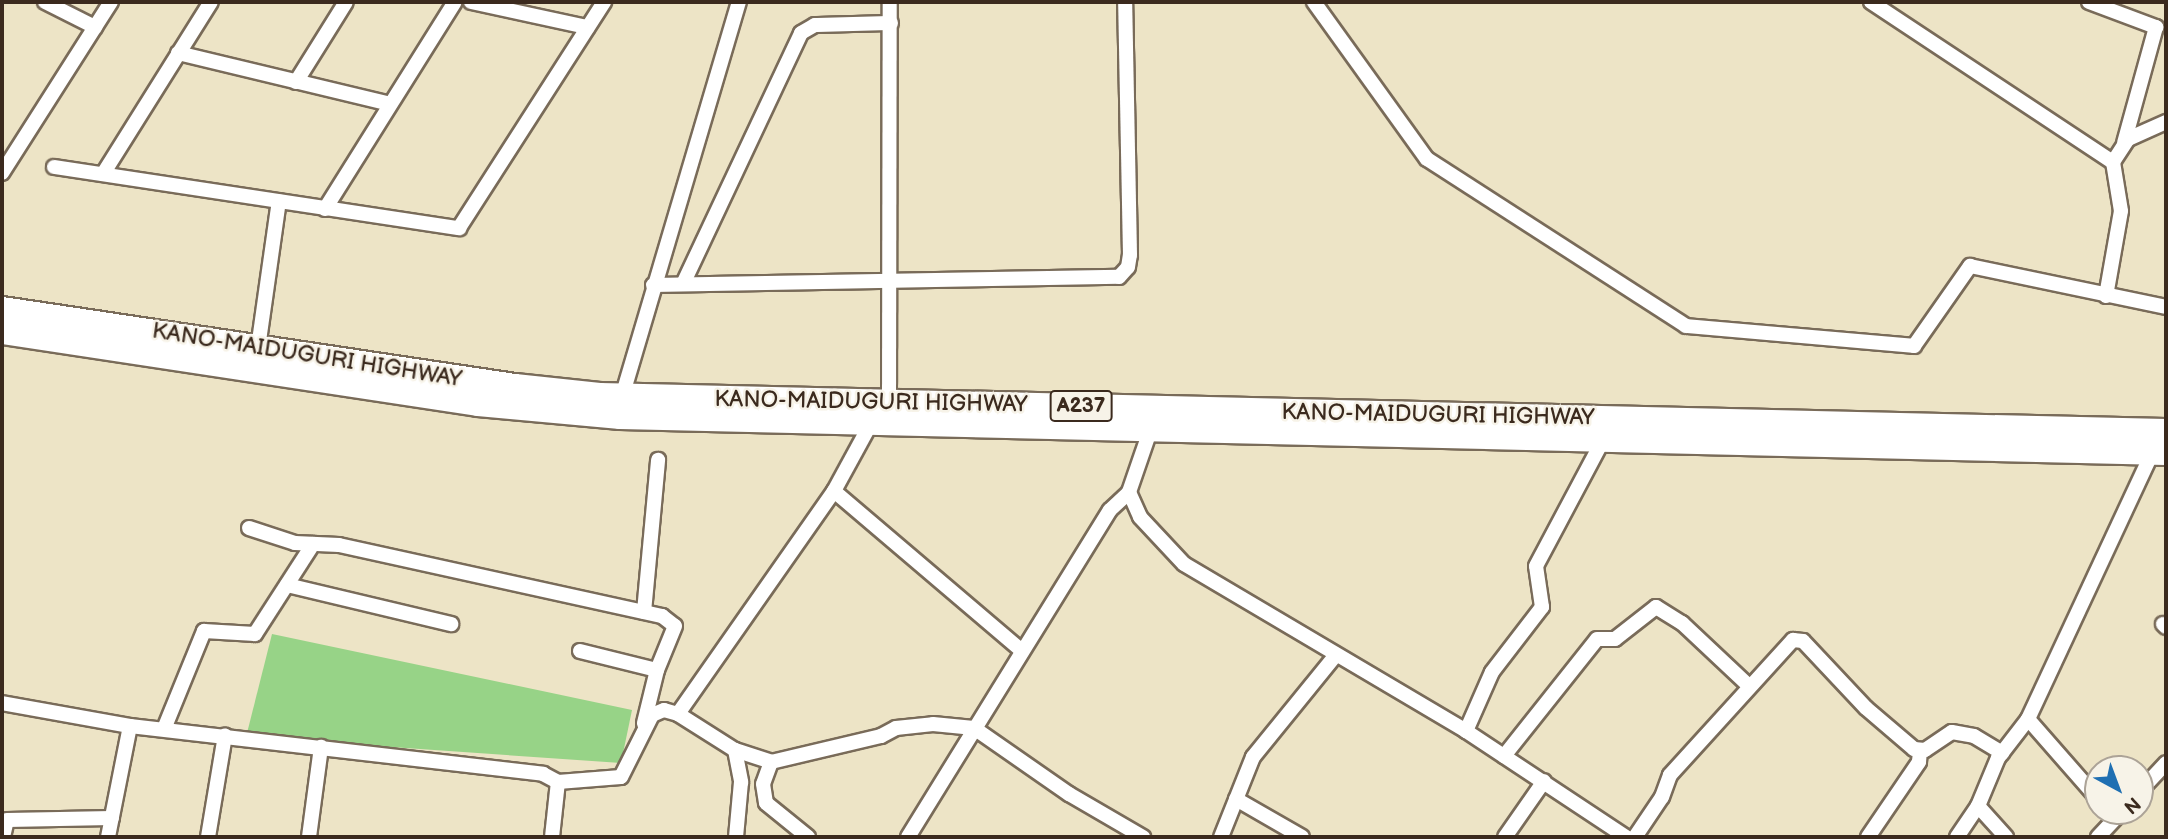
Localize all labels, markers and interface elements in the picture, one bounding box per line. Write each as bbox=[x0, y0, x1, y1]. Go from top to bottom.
street label: KANO-MAIDUGURI HIGHWAY bbox=[150, 317, 464, 393]
street label: KANO-MAIDUGURI HIGHWAY bbox=[714, 385, 1028, 419]
road number: A237 bbox=[1050, 388, 1112, 424]
street label: KANO-MAIDUGURI HIGHWAY bbox=[1281, 398, 1595, 432]
north arrow bbox=[2084, 755, 2154, 825]
text: N bbox=[2119, 791, 2145, 818]

